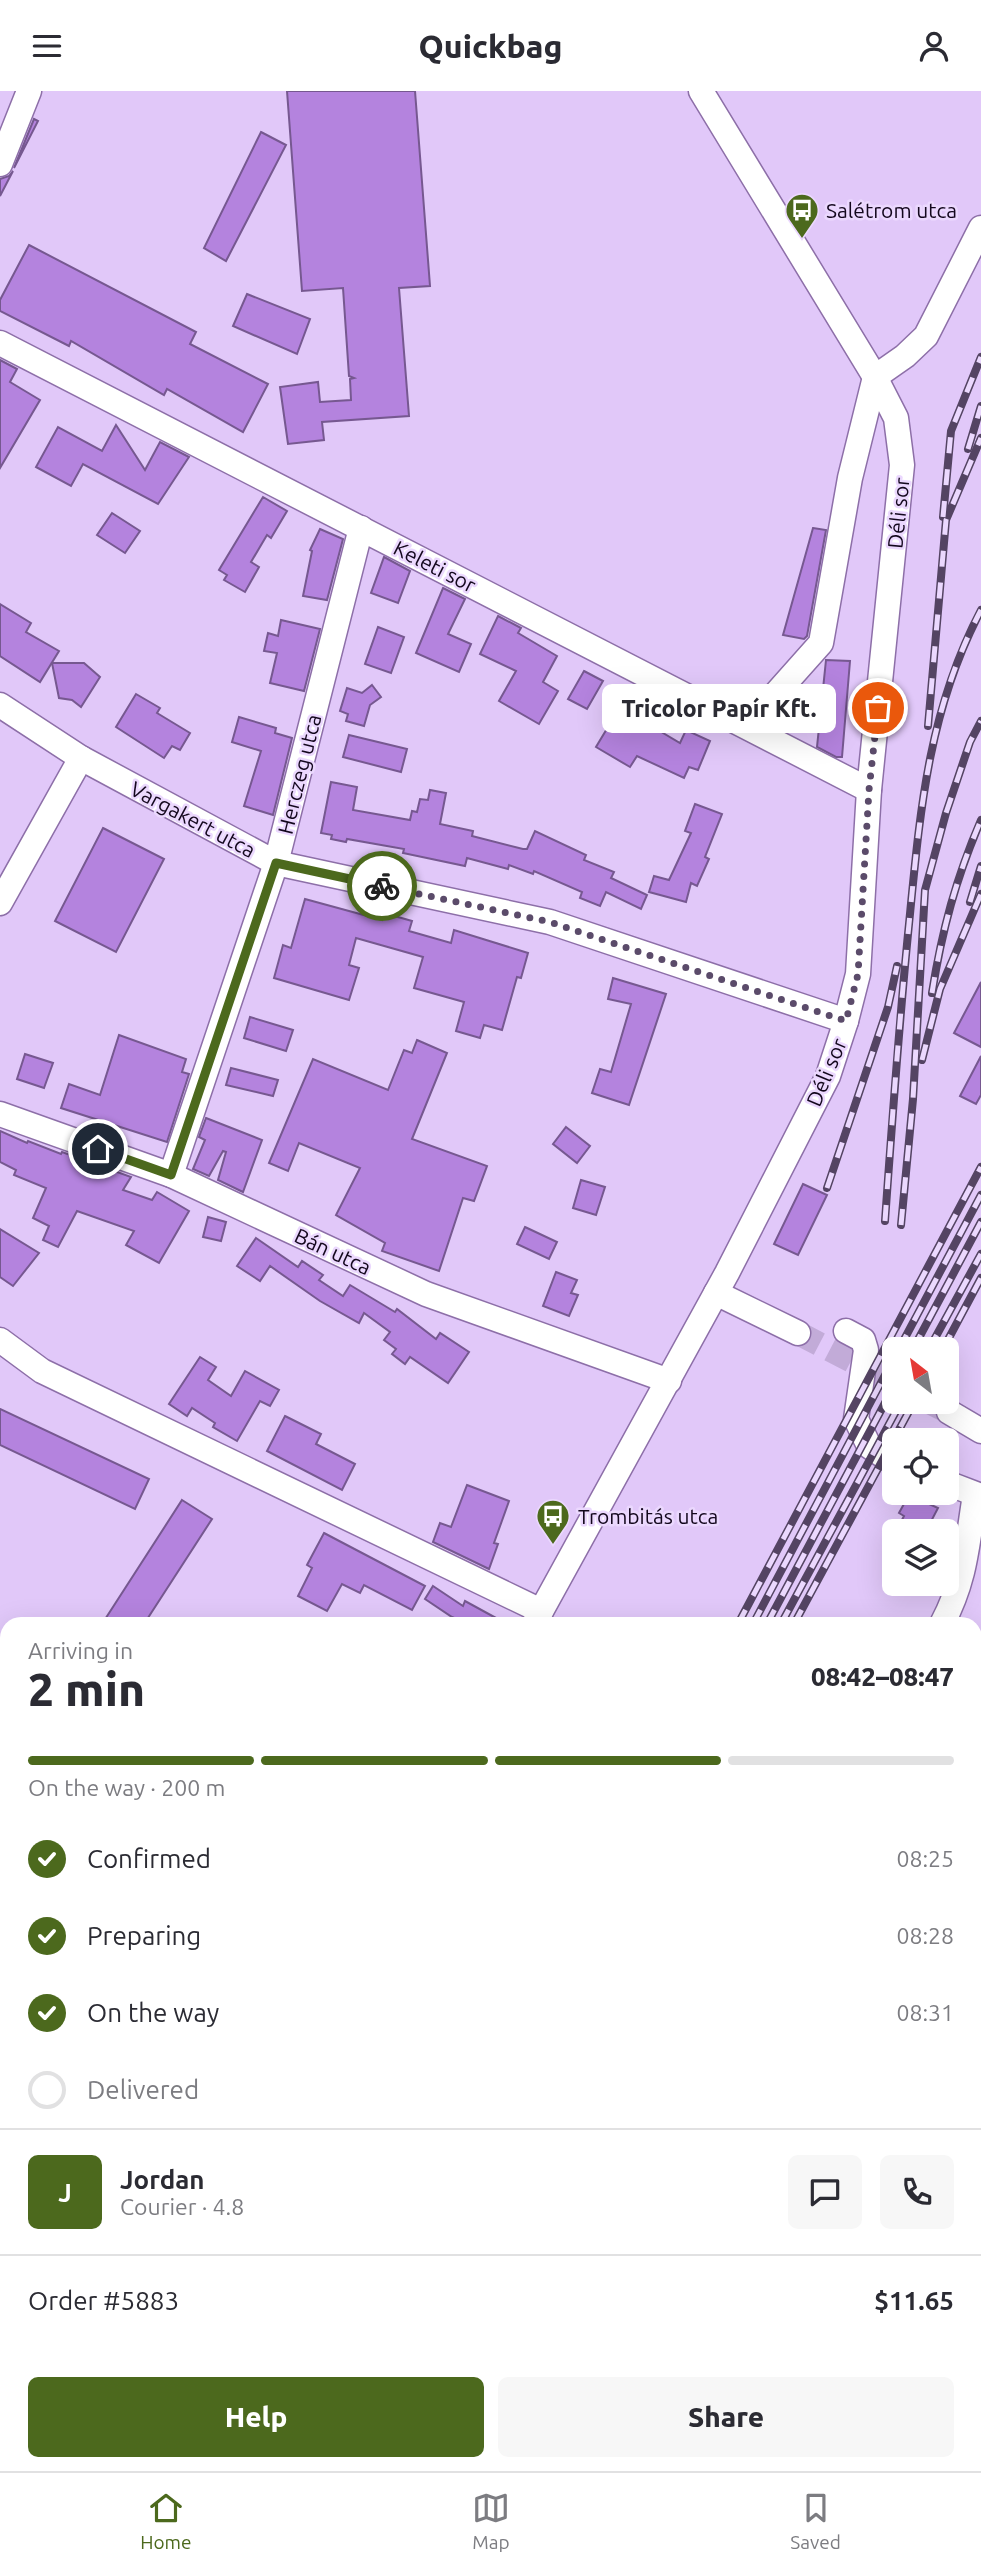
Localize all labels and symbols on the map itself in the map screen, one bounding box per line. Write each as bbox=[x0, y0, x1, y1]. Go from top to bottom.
bus stop icon: Salétrom utca bbox=[783, 191, 821, 240]
place label: Salétrom utca bbox=[826, 198, 957, 222]
street label: Déli sor bbox=[882, 476, 914, 550]
street label: Keleti sor bbox=[390, 535, 480, 597]
pin bbox=[848, 678, 908, 738]
callout: Tricolor Papír Kft. bbox=[602, 683, 836, 733]
street label: Herczeg utca bbox=[273, 712, 325, 836]
street label: Vargakert utca bbox=[126, 776, 260, 862]
courier bbox=[347, 851, 417, 921]
street label: Déli sor bbox=[801, 1035, 851, 1109]
pin bbox=[68, 1119, 128, 1179]
street label: Bán utca bbox=[291, 1223, 375, 1279]
north arrow bbox=[882, 1337, 959, 1414]
bus stop icon: Trombitás utca bbox=[534, 1497, 572, 1546]
place label: Trombitás utca bbox=[578, 1504, 718, 1528]

